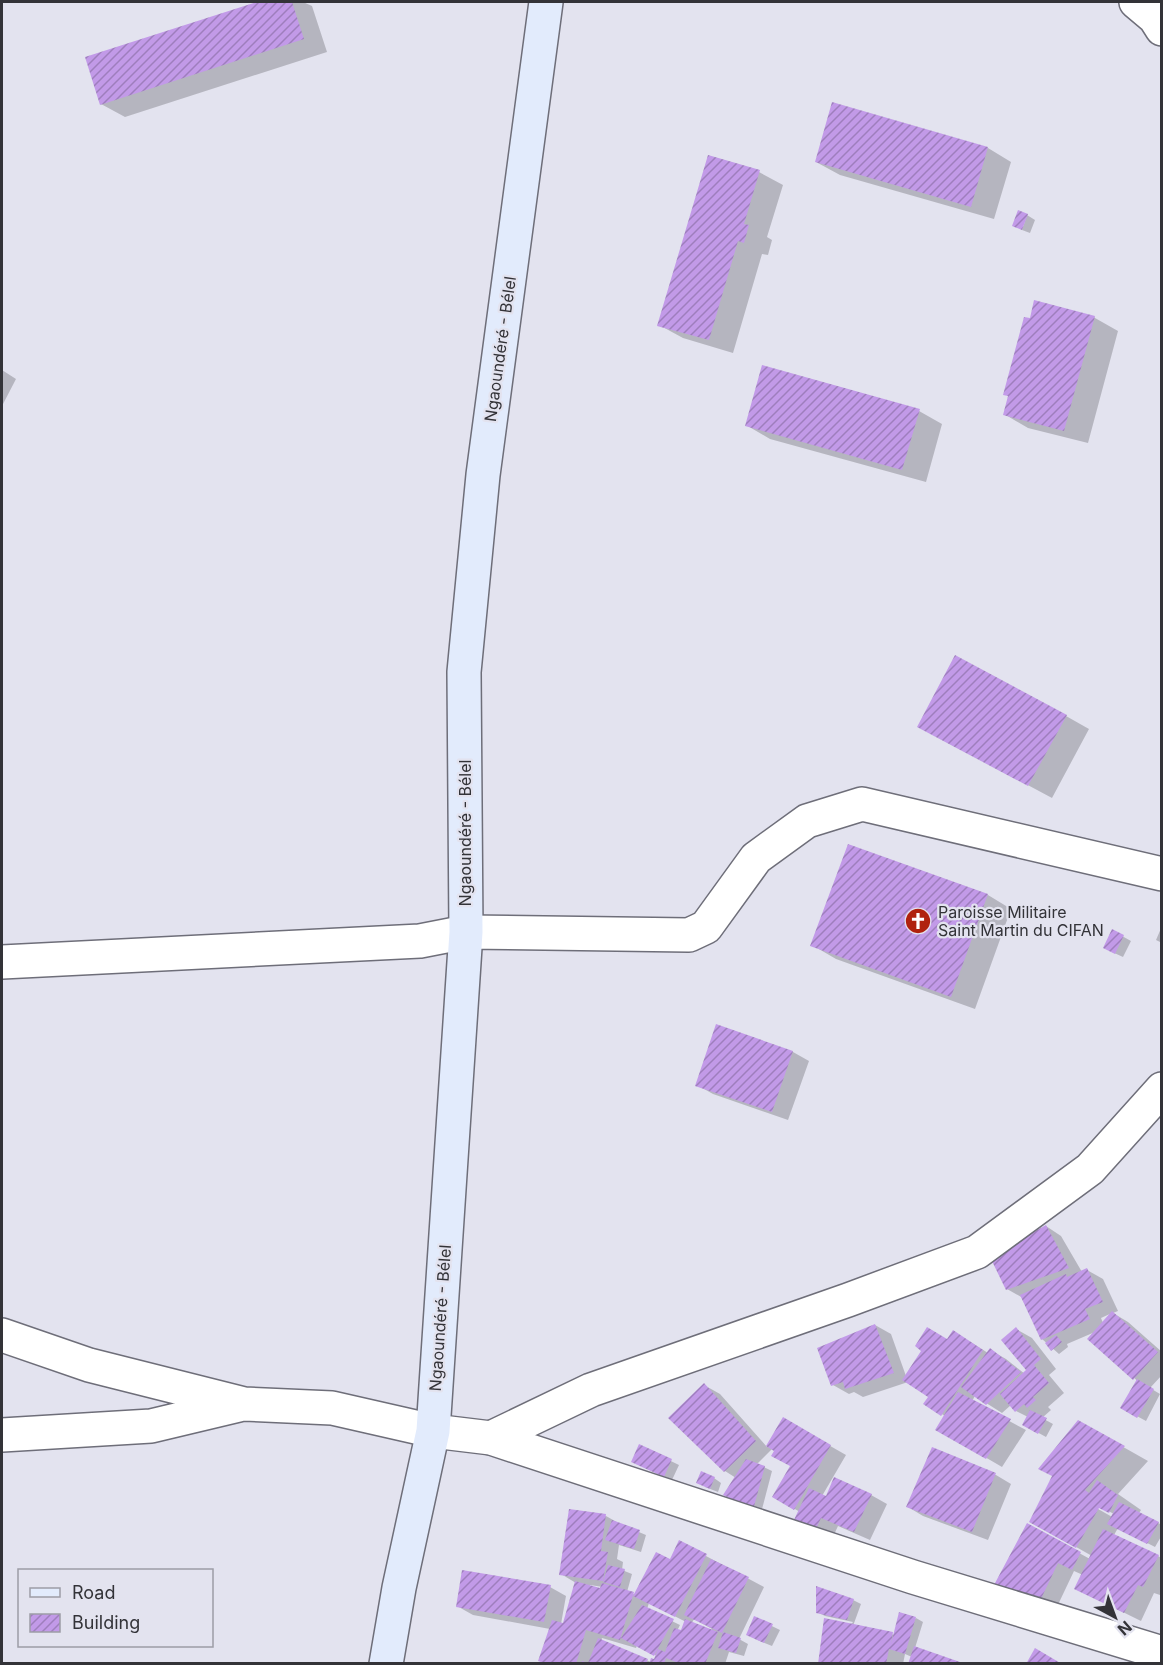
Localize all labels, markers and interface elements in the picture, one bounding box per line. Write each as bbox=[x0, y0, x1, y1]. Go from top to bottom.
street label: Ngaoundéré - Bélel bbox=[480, 275, 520, 423]
street label: Ngaoundéré - Bélel bbox=[455, 760, 475, 906]
place label: Paroisse Militaire Saint Martin du CIFAN bbox=[938, 902, 1104, 940]
church icon: Paroisse Militaire Saint Martin du CIFAN bbox=[903, 906, 933, 936]
street label: Ngaoundéré - Bélel bbox=[425, 1244, 455, 1392]
legend bbox=[18, 1569, 213, 1647]
text: Road bbox=[72, 1582, 115, 1603]
north arrow bbox=[1085, 1587, 1145, 1647]
text: Building bbox=[72, 1612, 140, 1633]
text: N bbox=[1114, 1617, 1136, 1640]

